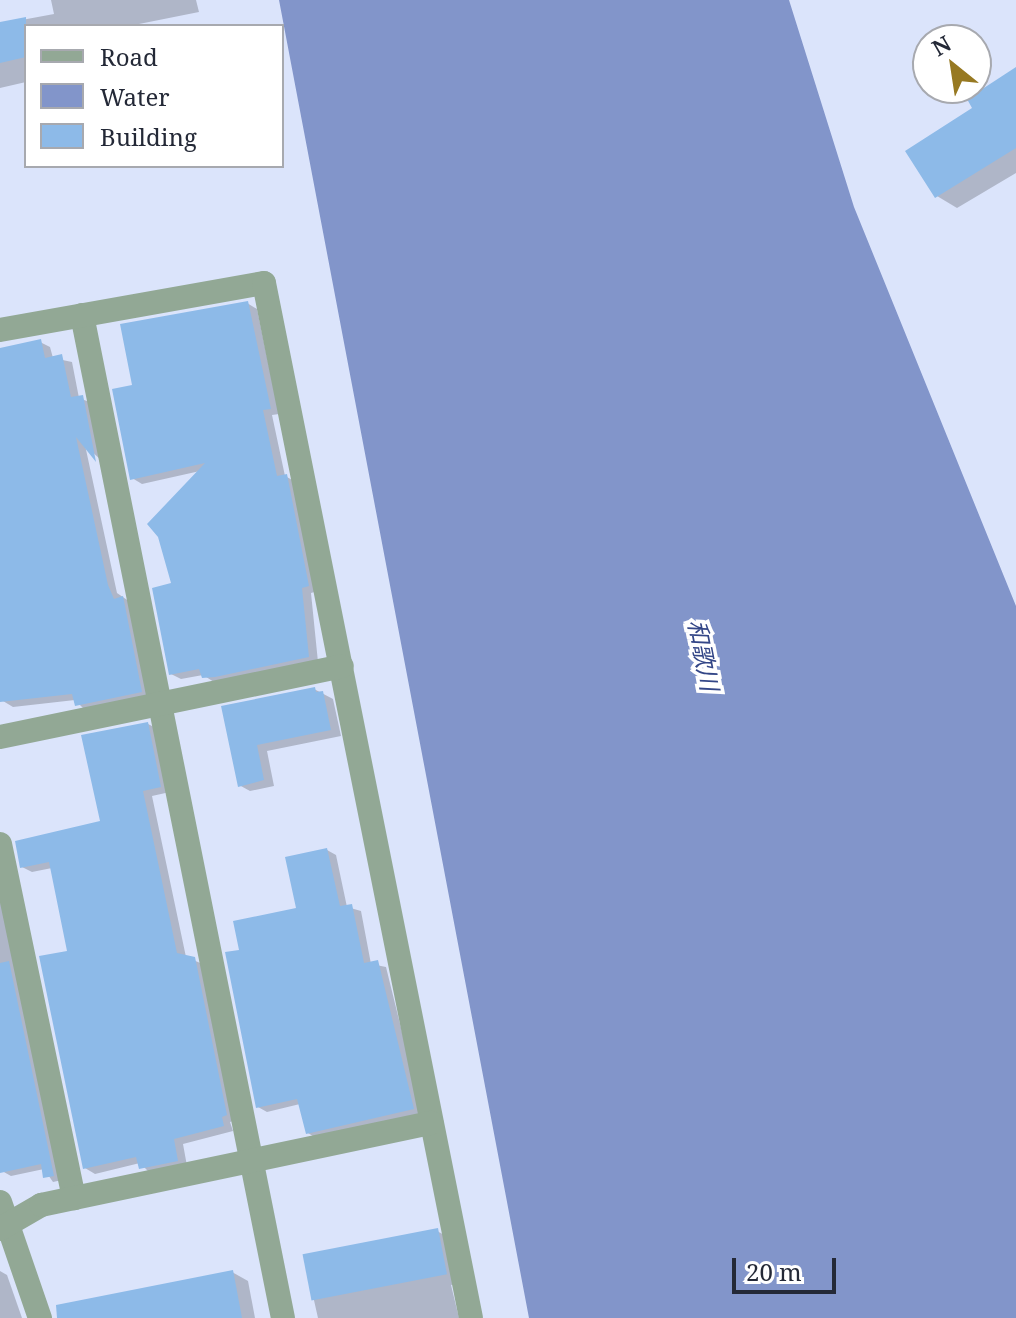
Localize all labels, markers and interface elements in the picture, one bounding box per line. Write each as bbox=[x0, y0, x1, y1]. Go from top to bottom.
legend bbox=[24, 24, 284, 168]
north arrow bbox=[912, 24, 992, 104]
text: N bbox=[926, 28, 956, 62]
text: Road bbox=[100, 40, 158, 73]
text: Water bbox=[100, 80, 170, 113]
text: Building bbox=[100, 120, 197, 153]
water label: 和歌川 bbox=[683, 617, 725, 693]
scale bar bbox=[736, 1242, 840, 1292]
text: 20 m bbox=[746, 1255, 802, 1288]

